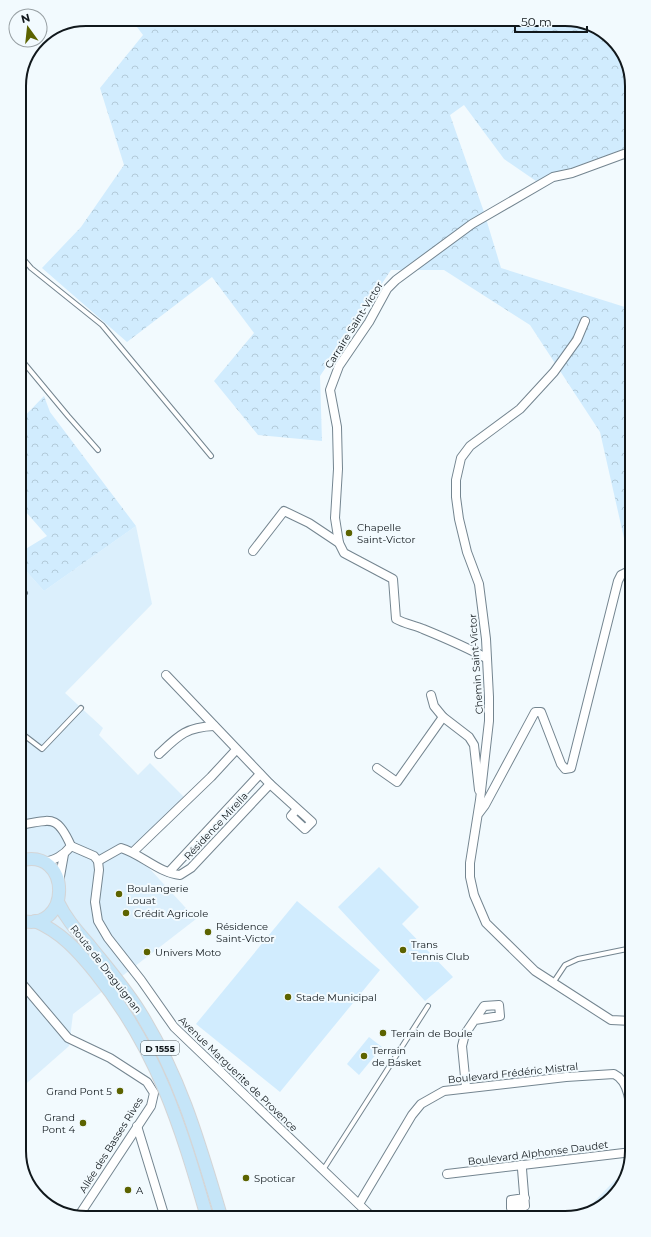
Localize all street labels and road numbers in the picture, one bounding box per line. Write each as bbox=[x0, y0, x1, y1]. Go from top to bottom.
street label: Carraire Saint-Victor bbox=[322, 279, 386, 371]
street label: Chemin Saint-Victor bbox=[466, 613, 486, 715]
street label: Résidence Mirella bbox=[181, 789, 251, 863]
street label: Route de Draguignan bbox=[67, 922, 145, 1016]
street label: Avenue Marguerite de Provence bbox=[176, 1014, 300, 1134]
road number: D 1555 bbox=[141, 1041, 179, 1055]
street label: Boulevard Frédéric Mistral bbox=[447, 1060, 579, 1086]
street label: Allée des Basses Rives bbox=[77, 1095, 145, 1195]
street label: Boulevard Alphonse Daudet bbox=[467, 1138, 609, 1168]

